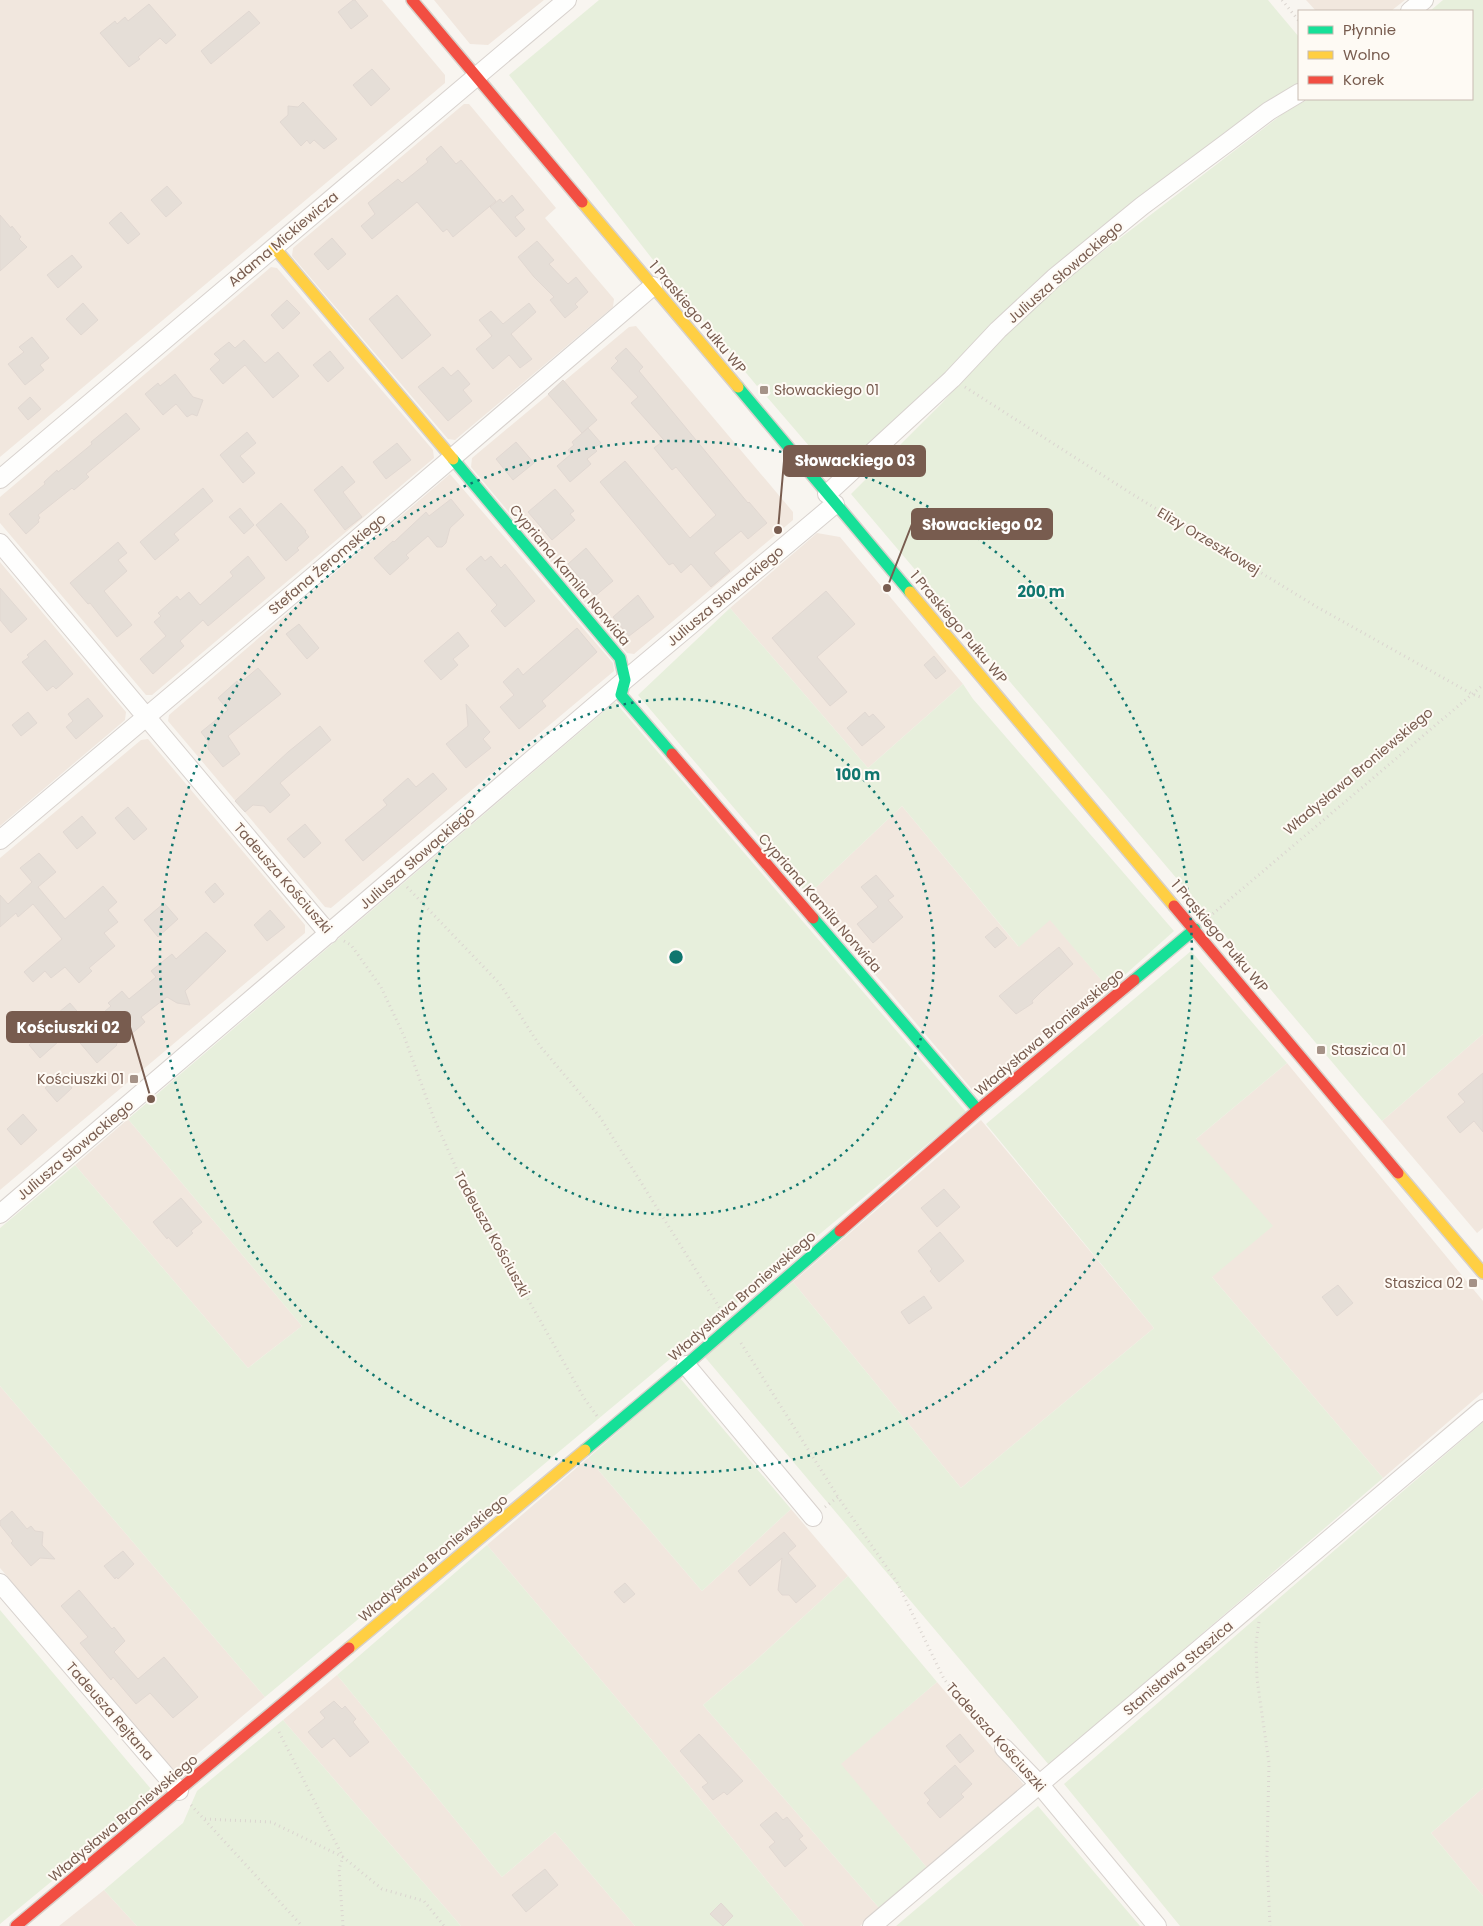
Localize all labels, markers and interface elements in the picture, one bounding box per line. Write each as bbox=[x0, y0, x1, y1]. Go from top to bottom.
legend bbox=[1298, 10, 1473, 100]
text: Płynnie bbox=[1343, 19, 1396, 40]
text: Wolno bbox=[1343, 44, 1390, 65]
text: Korek bbox=[1343, 69, 1384, 90]
street label: Adama Mickiewicza bbox=[223, 187, 343, 291]
street label: Juliusza Słowackiego bbox=[1003, 216, 1127, 328]
street label: 1 Praskiego Pułku WP bbox=[645, 256, 751, 378]
place label: Słowackiego 01 bbox=[774, 380, 879, 400]
marker: Słowackiego 01 bbox=[758, 384, 770, 396]
callout: Słowackiego 03 bbox=[784, 446, 925, 476]
text: Słowackiego 03 bbox=[795, 450, 915, 471]
street label: Cypriana Kamila Norwida bbox=[505, 500, 635, 650]
street label: Elizy Orzeszkowej bbox=[1154, 502, 1264, 580]
street label: Stefana Żeromskiego bbox=[264, 509, 390, 619]
callout: Słowackiego 02 bbox=[912, 509, 1052, 539]
text: Słowackiego 02 bbox=[922, 514, 1042, 535]
street label: Juliusza Słowackiego bbox=[662, 541, 788, 651]
street label: 1 Praskiego Pułku WP bbox=[906, 566, 1012, 688]
text: 200 m bbox=[1017, 581, 1065, 602]
street label: Władysława Broniewskiego bbox=[1279, 702, 1437, 840]
text: 100 m bbox=[836, 764, 880, 785]
street label: Juliusza Słowackiego bbox=[355, 802, 479, 914]
street label: Tadeusza Kościuszki bbox=[229, 818, 337, 938]
street label: Cypriana Kamila Norwida bbox=[754, 829, 886, 977]
street label: 1 Praskiego Pułku WP bbox=[1167, 875, 1273, 997]
centre of rings bbox=[667, 948, 685, 966]
street label: Władysława Broniewskiego bbox=[970, 963, 1128, 1101]
callout: Kościuszki 02 bbox=[7, 1012, 130, 1042]
text: Kościuszki 02 bbox=[16, 1017, 120, 1038]
place label: Staszica 01 bbox=[1331, 1040, 1406, 1060]
marker: Staszica 01 bbox=[1315, 1044, 1327, 1056]
place label: Kościuszki 01 bbox=[37, 1069, 124, 1089]
marker: Kościuszki 01 bbox=[128, 1073, 140, 1085]
street label: Juliusza Słowackiego bbox=[12, 1095, 138, 1205]
street label: Tadeusza Kościuszki bbox=[449, 1168, 535, 1300]
street label: Władysława Broniewskiego bbox=[664, 1226, 820, 1366]
place label: Staszica 02 bbox=[1385, 1273, 1463, 1293]
marker: Staszica 02 bbox=[1467, 1277, 1479, 1289]
street label: Władysława Broniewskiego bbox=[354, 1489, 512, 1627]
street label: Stanisława Staszica bbox=[1119, 1616, 1237, 1720]
street label: Tadeusza Rejtana bbox=[62, 1657, 158, 1765]
street label: Tadeusza Kościuszki bbox=[941, 1678, 1051, 1796]
street label: Władysława Broniewskiego bbox=[44, 1749, 202, 1887]

